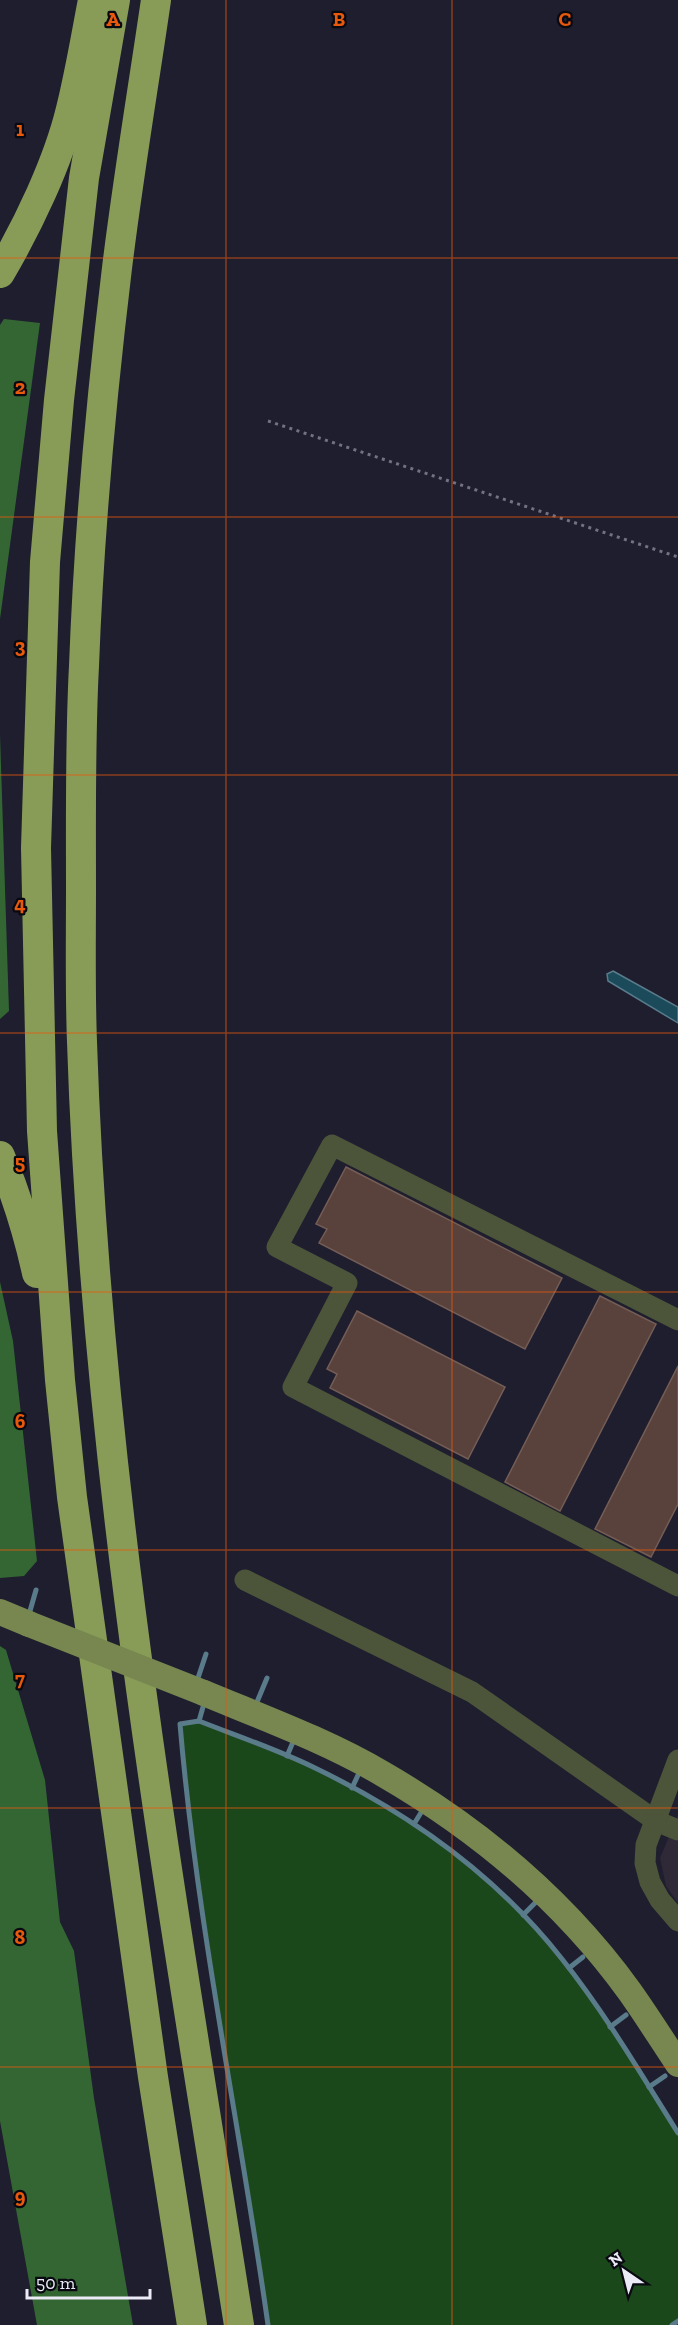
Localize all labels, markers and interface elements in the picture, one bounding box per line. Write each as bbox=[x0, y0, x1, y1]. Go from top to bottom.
text: A bbox=[106, 7, 120, 31]
text: B bbox=[333, 7, 345, 31]
text: C bbox=[559, 7, 572, 31]
text: 1 bbox=[16, 117, 24, 141]
text: 2 bbox=[15, 375, 26, 399]
text: 3 bbox=[15, 634, 26, 658]
text: 4 bbox=[14, 892, 26, 916]
text: 5 bbox=[15, 1150, 25, 1174]
text: 6 bbox=[15, 1409, 26, 1433]
text: 7 bbox=[15, 1667, 25, 1691]
text: 8 bbox=[15, 1925, 26, 1949]
text: 9 bbox=[15, 2184, 26, 2208]
north arrow bbox=[594, 2241, 654, 2301]
text: N bbox=[605, 2248, 626, 2270]
scale bar bbox=[27, 2262, 150, 2300]
text: 50 m bbox=[36, 2272, 76, 2294]

